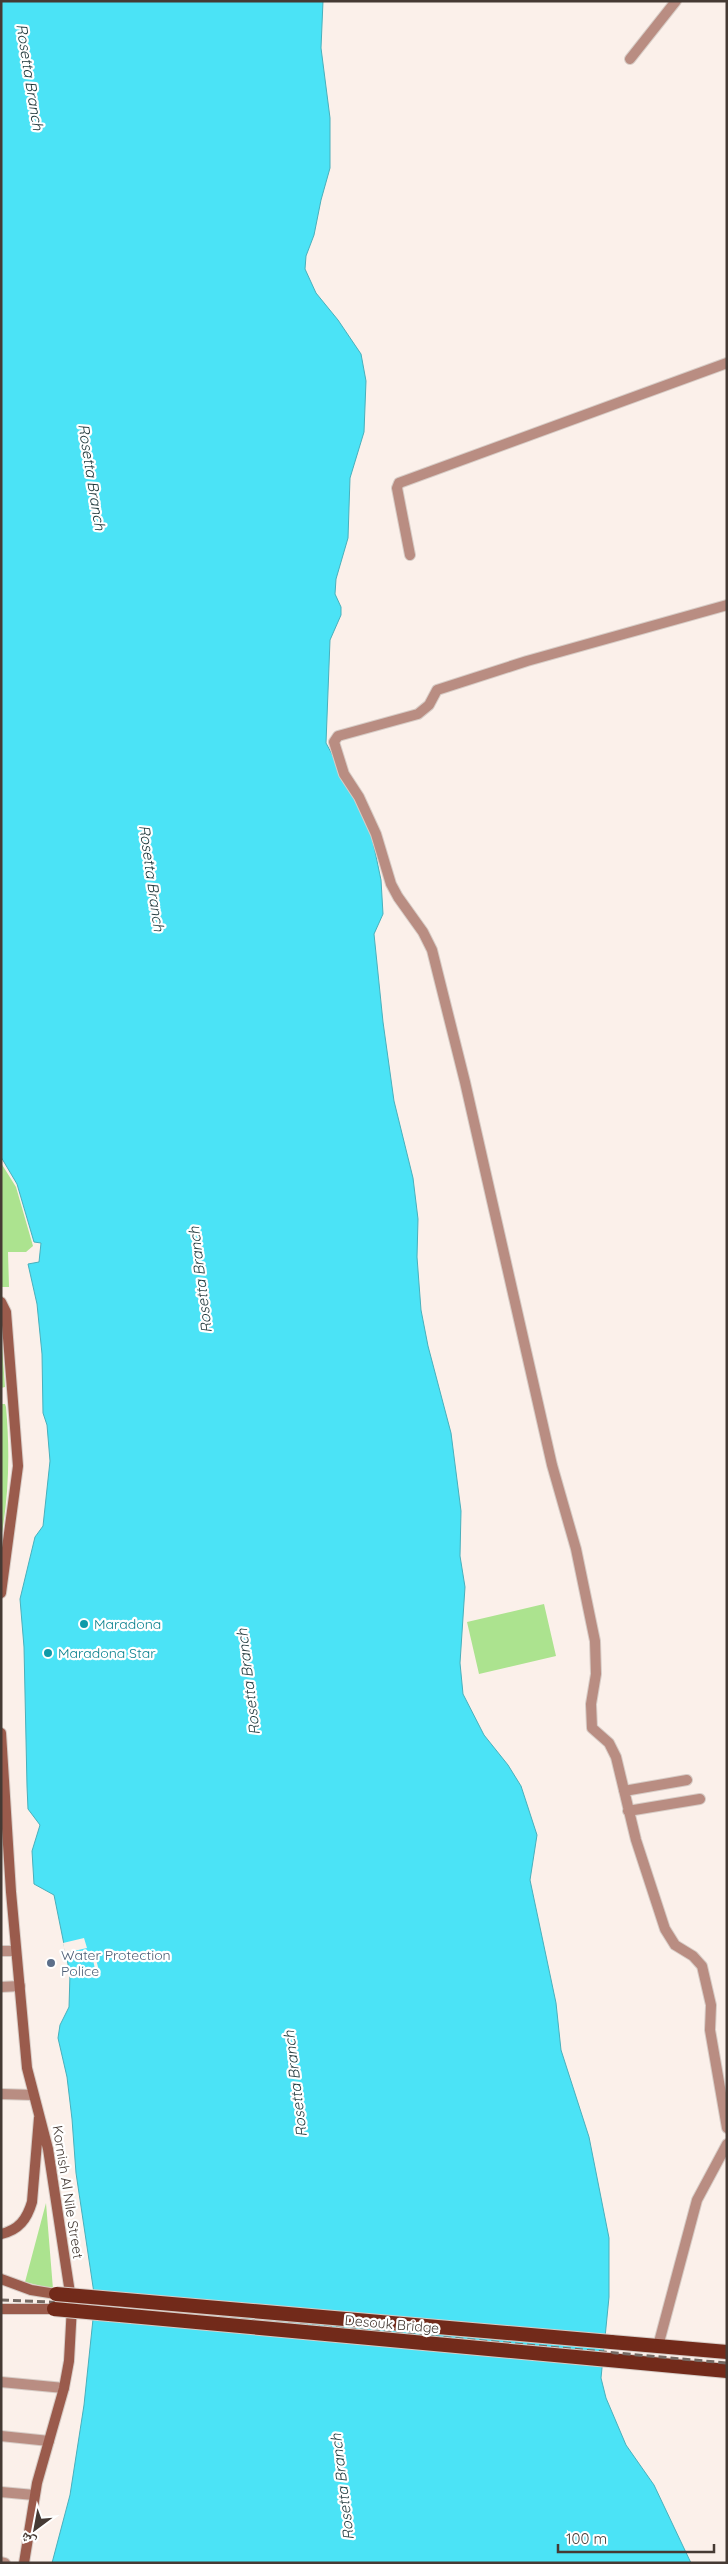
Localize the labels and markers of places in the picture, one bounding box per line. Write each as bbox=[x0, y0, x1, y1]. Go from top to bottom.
place label: Maradona bbox=[94, 1615, 161, 1633]
marker: Maradona bbox=[78, 1618, 90, 1630]
place label: Maradona Star bbox=[58, 1644, 156, 1662]
marker: Maradona Star bbox=[42, 1647, 54, 1659]
place label: Water Protection Police bbox=[61, 1946, 171, 1980]
marker: Water Protection Police bbox=[45, 1957, 57, 1969]

